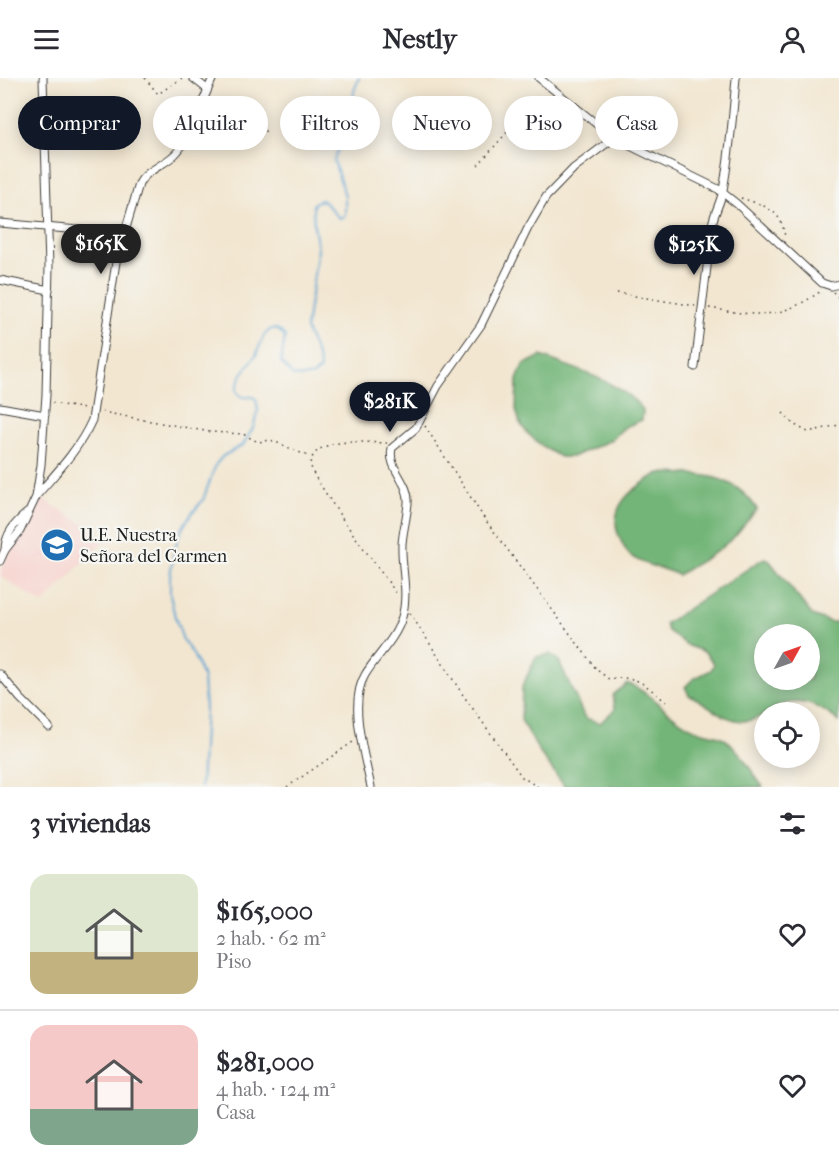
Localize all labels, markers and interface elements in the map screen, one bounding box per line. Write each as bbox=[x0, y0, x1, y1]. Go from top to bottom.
icon: menu bbox=[30, 23, 63, 56]
text: Nestly bbox=[382, 23, 457, 55]
icon: person bbox=[776, 23, 809, 56]
chip: Comprar bbox=[18, 96, 141, 150]
chip: Alquilar bbox=[153, 96, 268, 150]
chip: Filtros bbox=[280, 96, 380, 150]
chip: Nuevo bbox=[392, 96, 492, 150]
chip: Piso bbox=[504, 96, 583, 150]
chip: Casa bbox=[595, 96, 678, 150]
pin: $165K bbox=[59, 224, 143, 275]
pin: $125K bbox=[652, 225, 736, 276]
text: $165K bbox=[75, 232, 127, 255]
text: $125K bbox=[668, 233, 720, 256]
pin: $281K bbox=[348, 382, 432, 433]
text: $281K bbox=[363, 390, 417, 413]
place label: U.E. Nuestra Señora del Carmen bbox=[80, 525, 228, 567]
school or university icon: U.E. Nuestra Señora del Carmen bbox=[39, 527, 75, 563]
north arrow bbox=[754, 624, 820, 690]
map controls bbox=[754, 624, 820, 768]
button: locate bbox=[754, 702, 820, 768]
icon: filters bbox=[776, 807, 809, 840]
text: 3 viviendas bbox=[30, 808, 151, 839]
text: $165,000 bbox=[216, 896, 313, 927]
icon: home bbox=[78, 898, 150, 970]
icon: heart bbox=[776, 918, 809, 951]
text: 2 hab. · 62 m² bbox=[216, 927, 326, 950]
text: Piso bbox=[216, 950, 252, 973]
text: $281,000 bbox=[216, 1047, 314, 1078]
icon: home bbox=[78, 1049, 150, 1121]
icon: heart bbox=[776, 1069, 809, 1102]
text: 4 hab. · 124 m² bbox=[216, 1078, 335, 1101]
text: Casa bbox=[216, 1101, 255, 1124]

